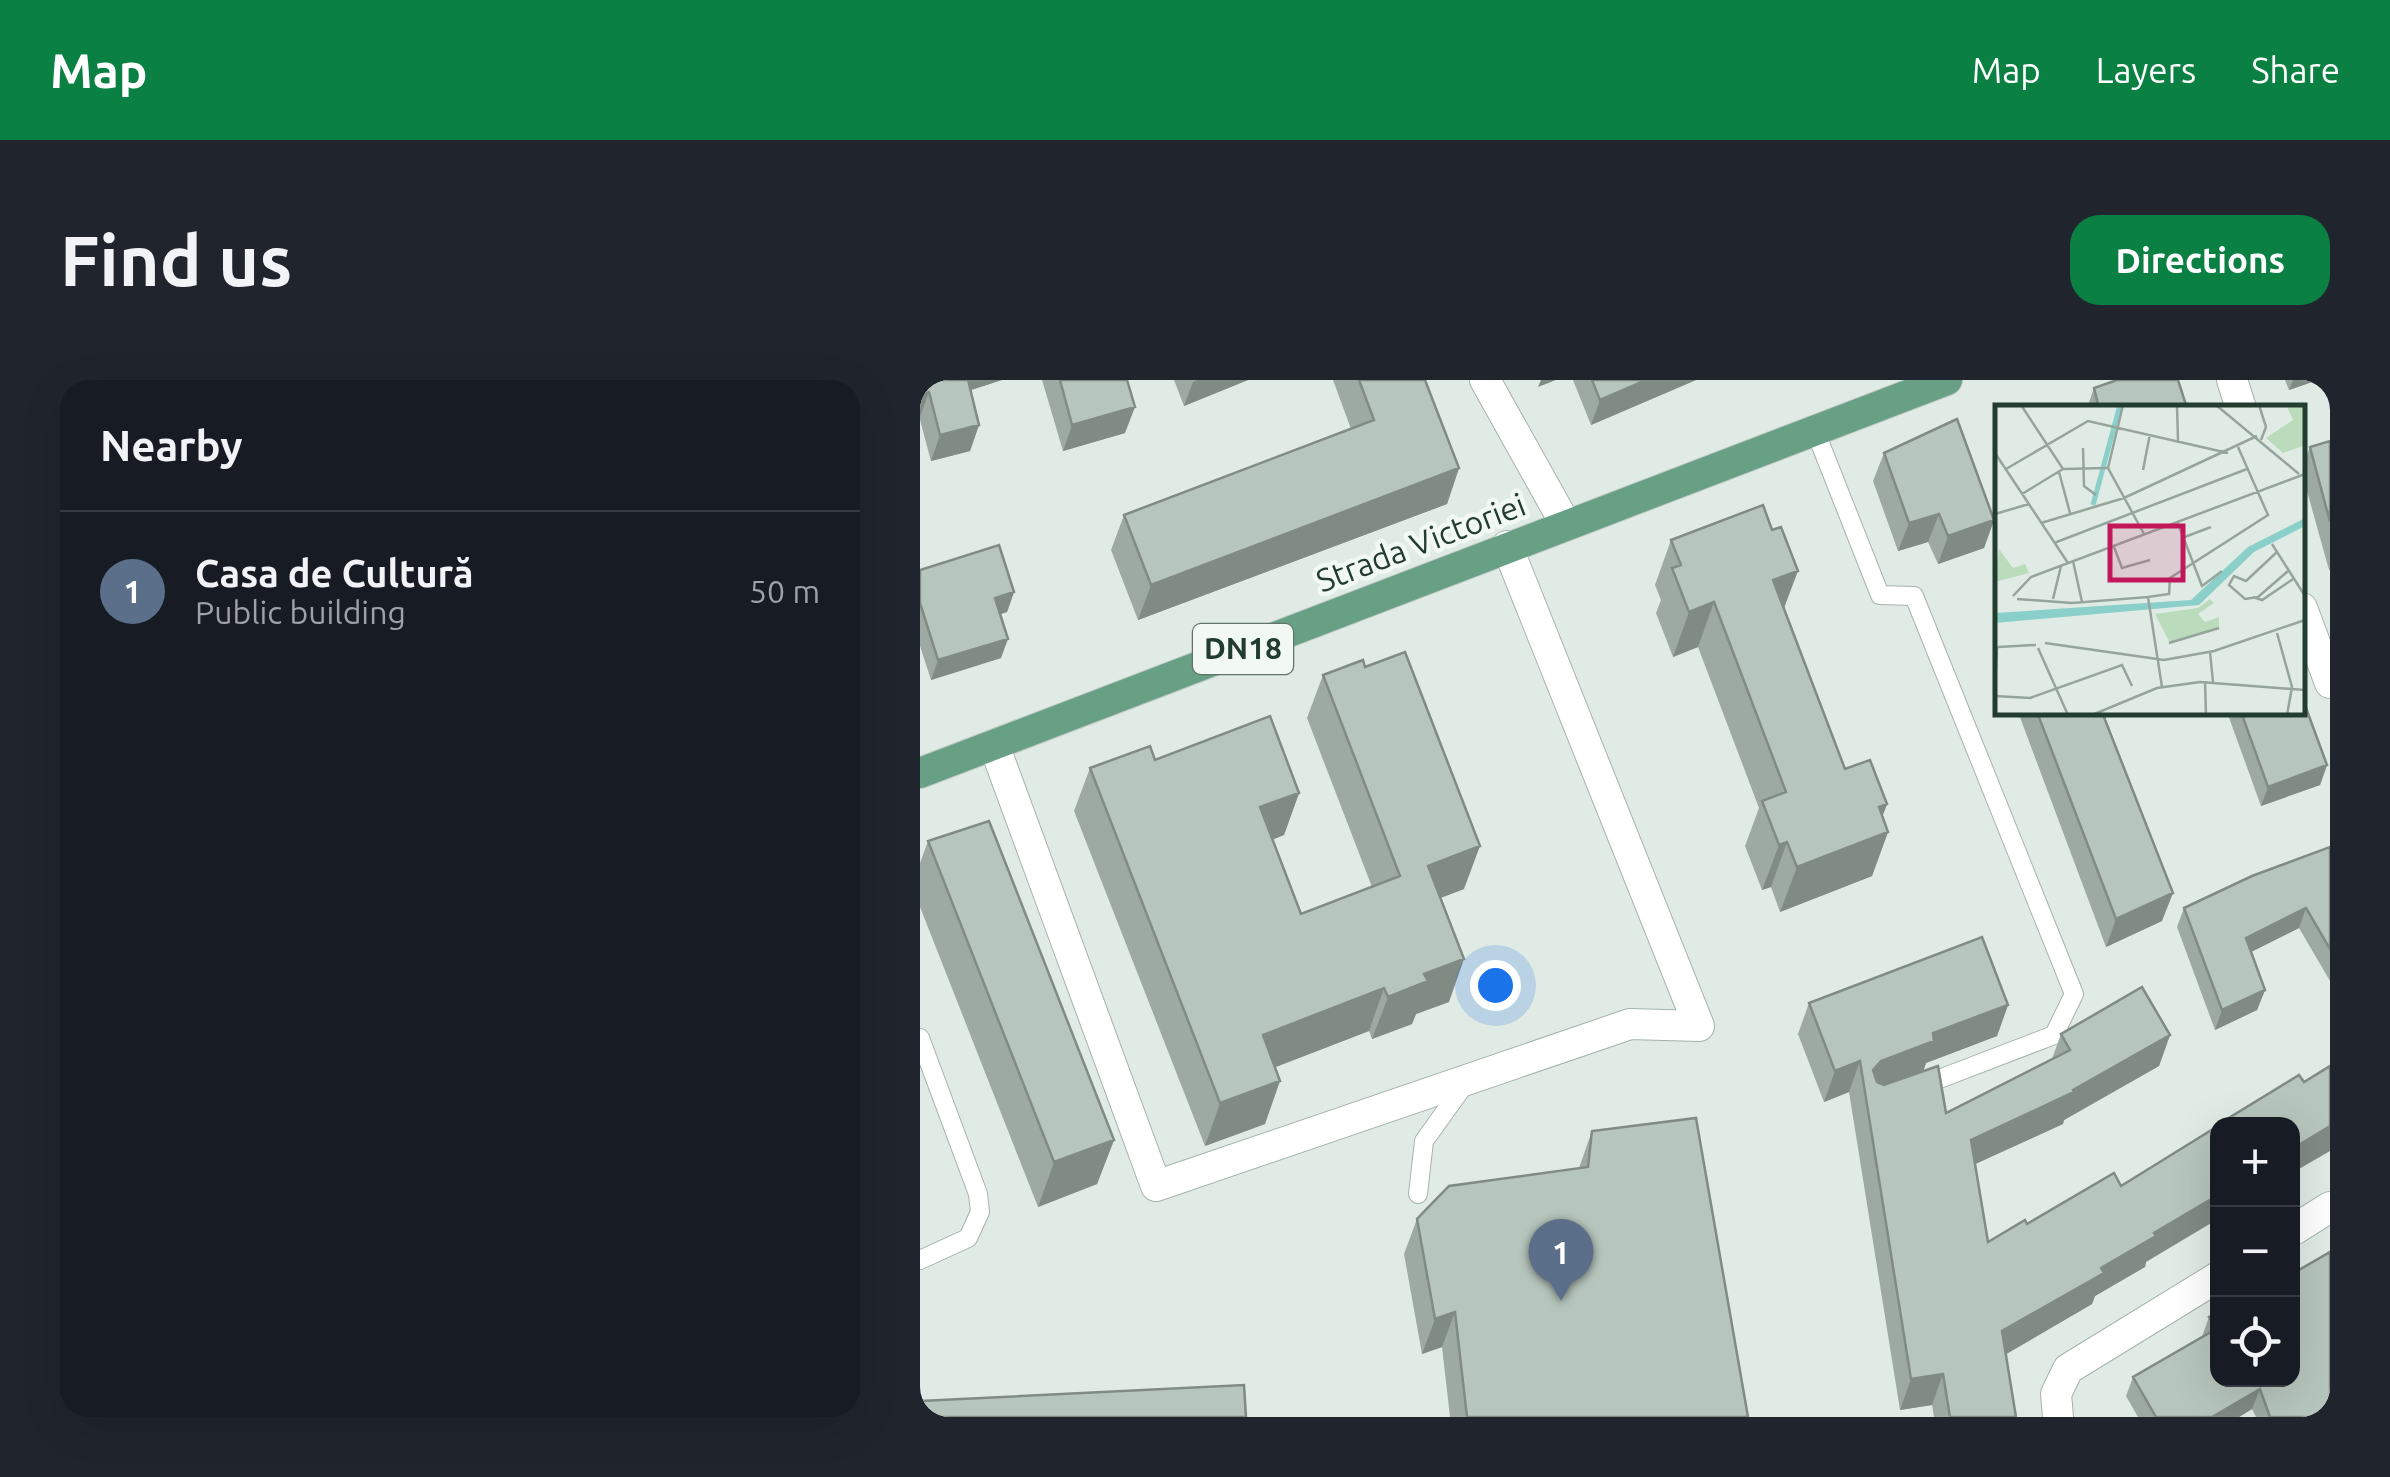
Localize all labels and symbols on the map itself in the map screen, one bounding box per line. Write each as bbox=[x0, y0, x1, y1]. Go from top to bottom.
inset map bbox=[1995, 405, 2305, 715]
street label: Strada Victoriei bbox=[1311, 486, 1530, 598]
road number: DN18 bbox=[1193, 624, 1293, 674]
your location bbox=[1470, 960, 1521, 1011]
pin: 1 bbox=[1528, 1218, 1594, 1301]

